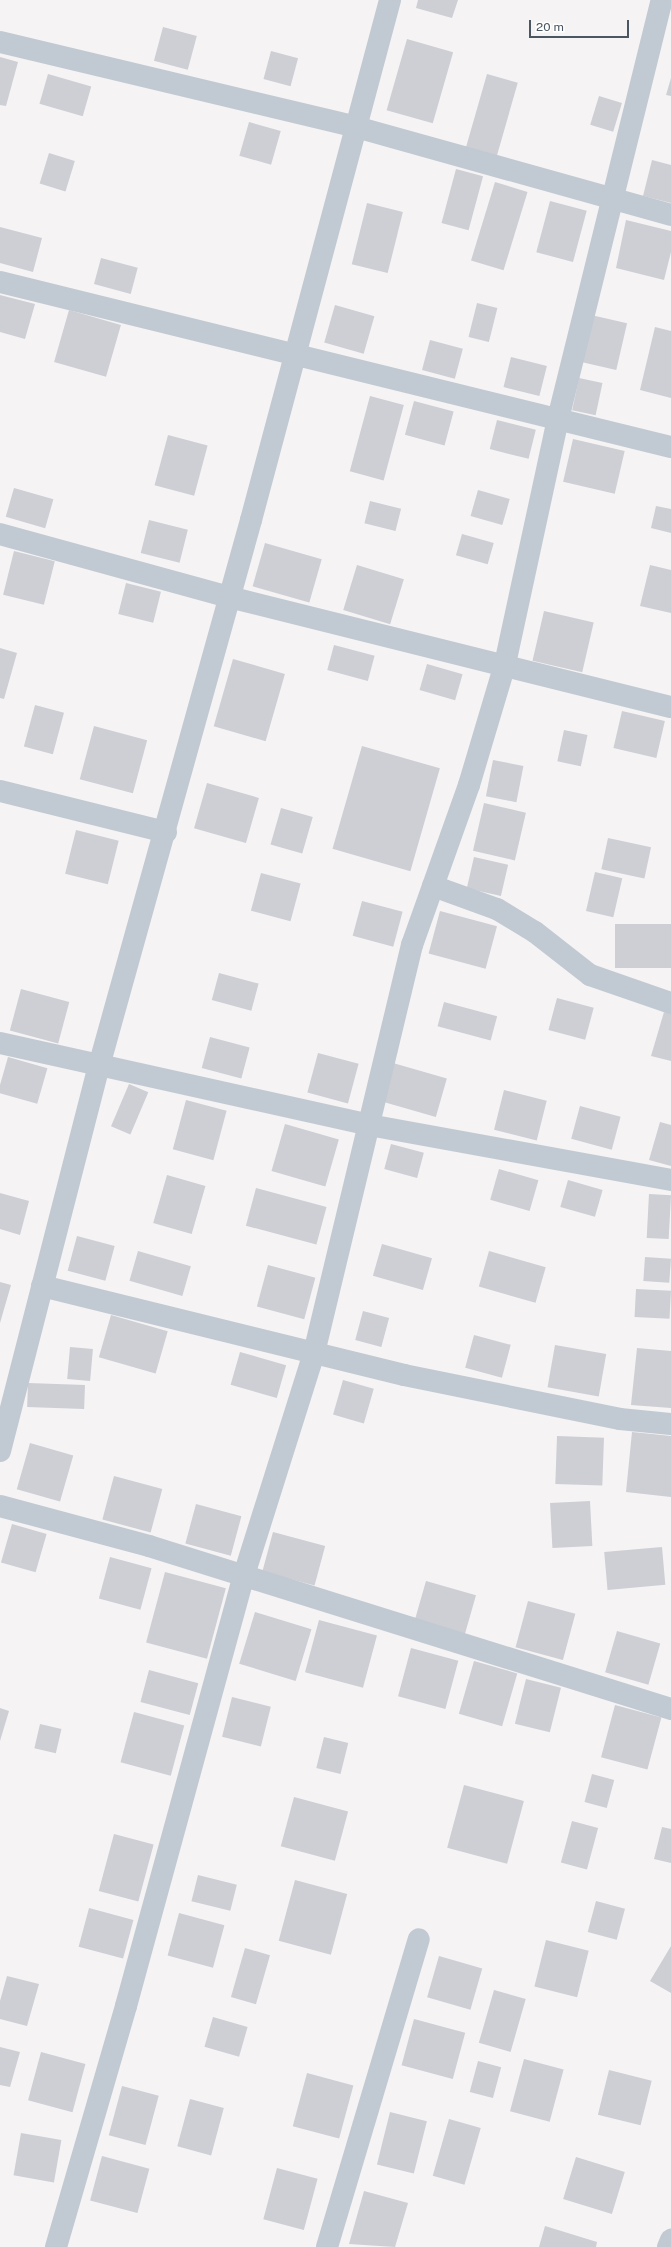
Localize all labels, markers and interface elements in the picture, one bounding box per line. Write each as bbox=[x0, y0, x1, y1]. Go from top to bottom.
scale bar bbox=[531, 12, 631, 38]
text: 20 m bbox=[536, 20, 564, 34]

